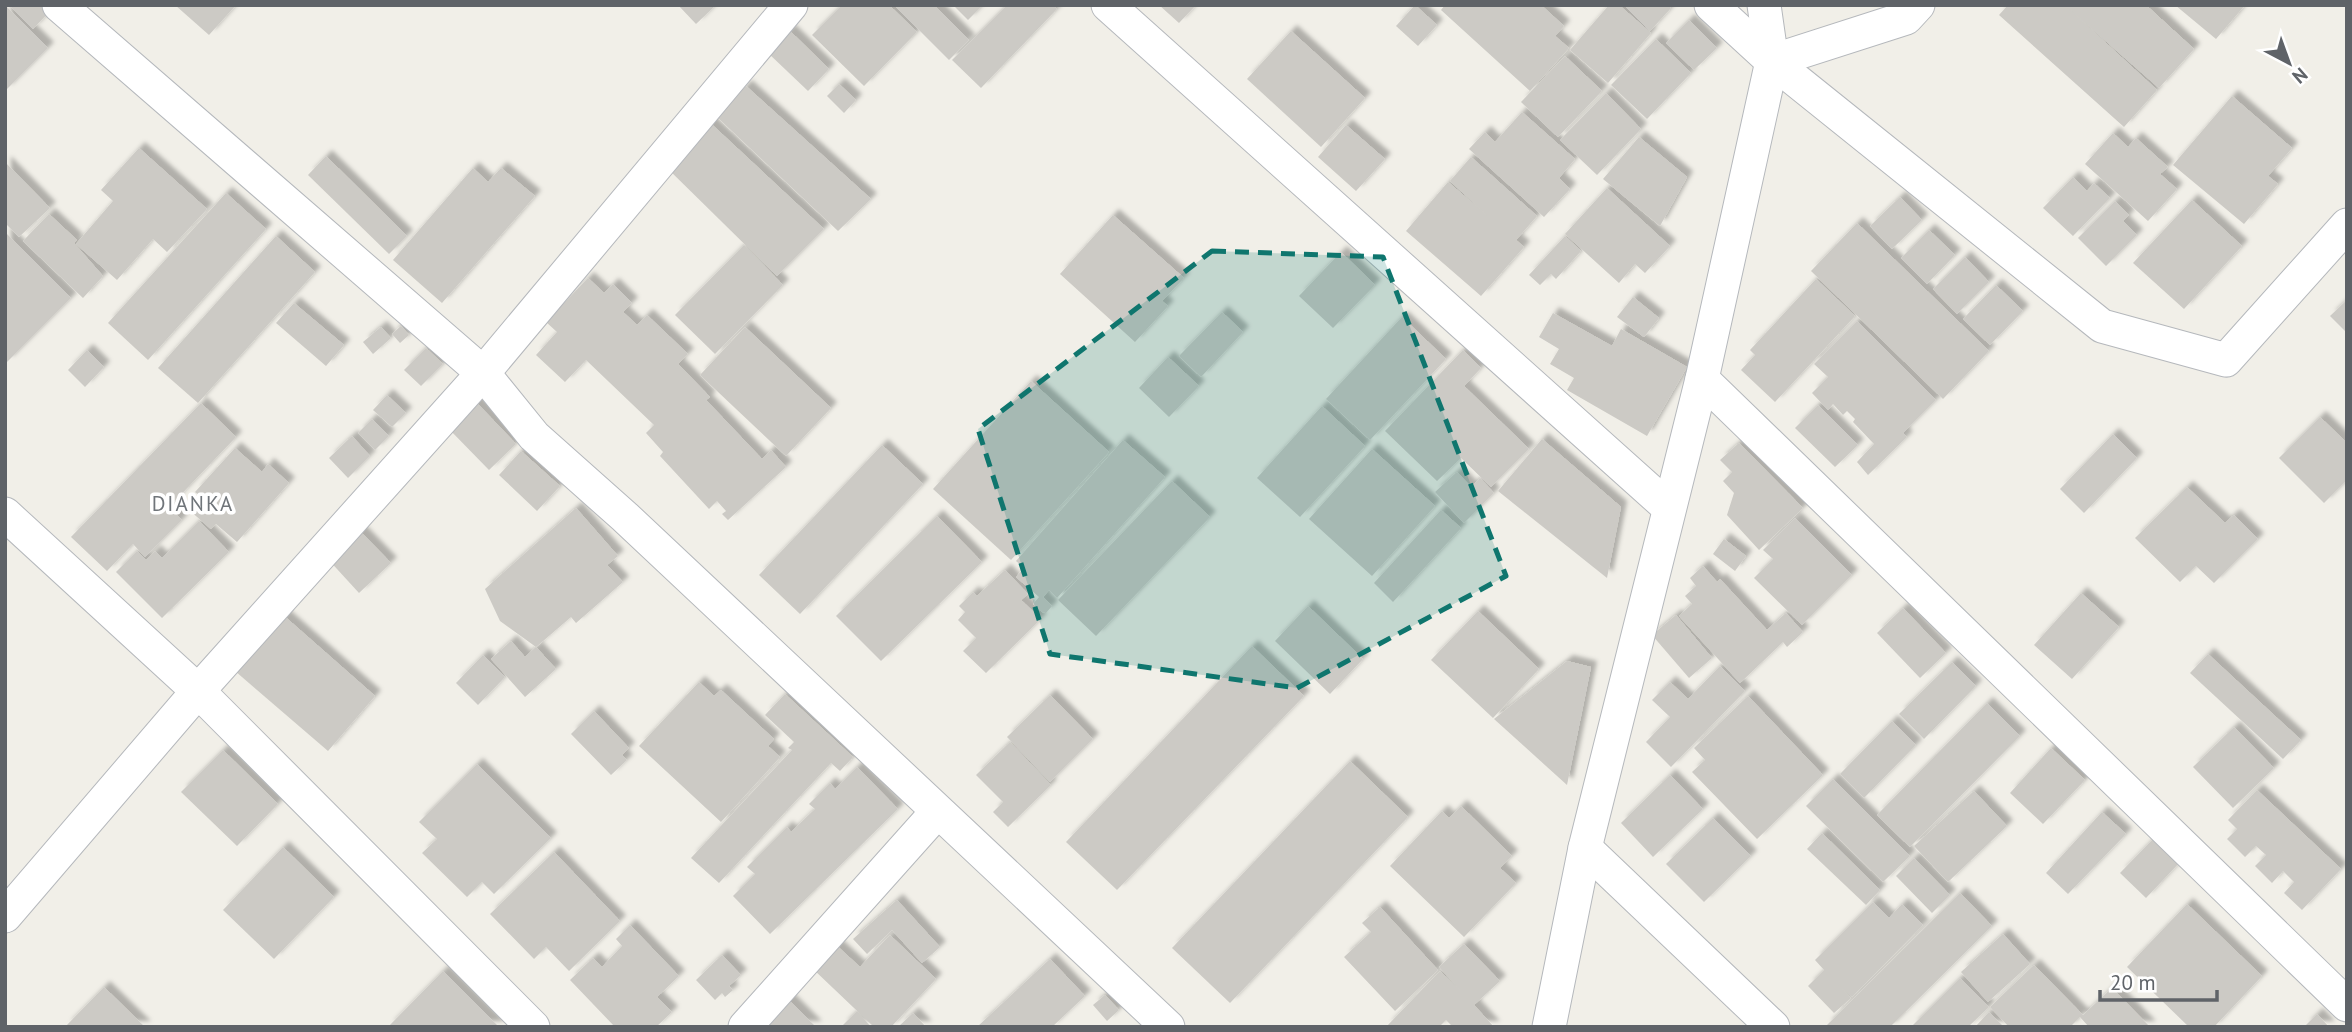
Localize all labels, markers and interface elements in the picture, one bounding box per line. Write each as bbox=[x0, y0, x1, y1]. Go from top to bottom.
north arrow bbox=[2254, 28, 2324, 98]
text: N bbox=[2288, 63, 2313, 89]
district label: DIANKA bbox=[152, 490, 234, 517]
scale bar bbox=[2100, 958, 2217, 1002]
text: 20 m bbox=[2110, 969, 2156, 996]

